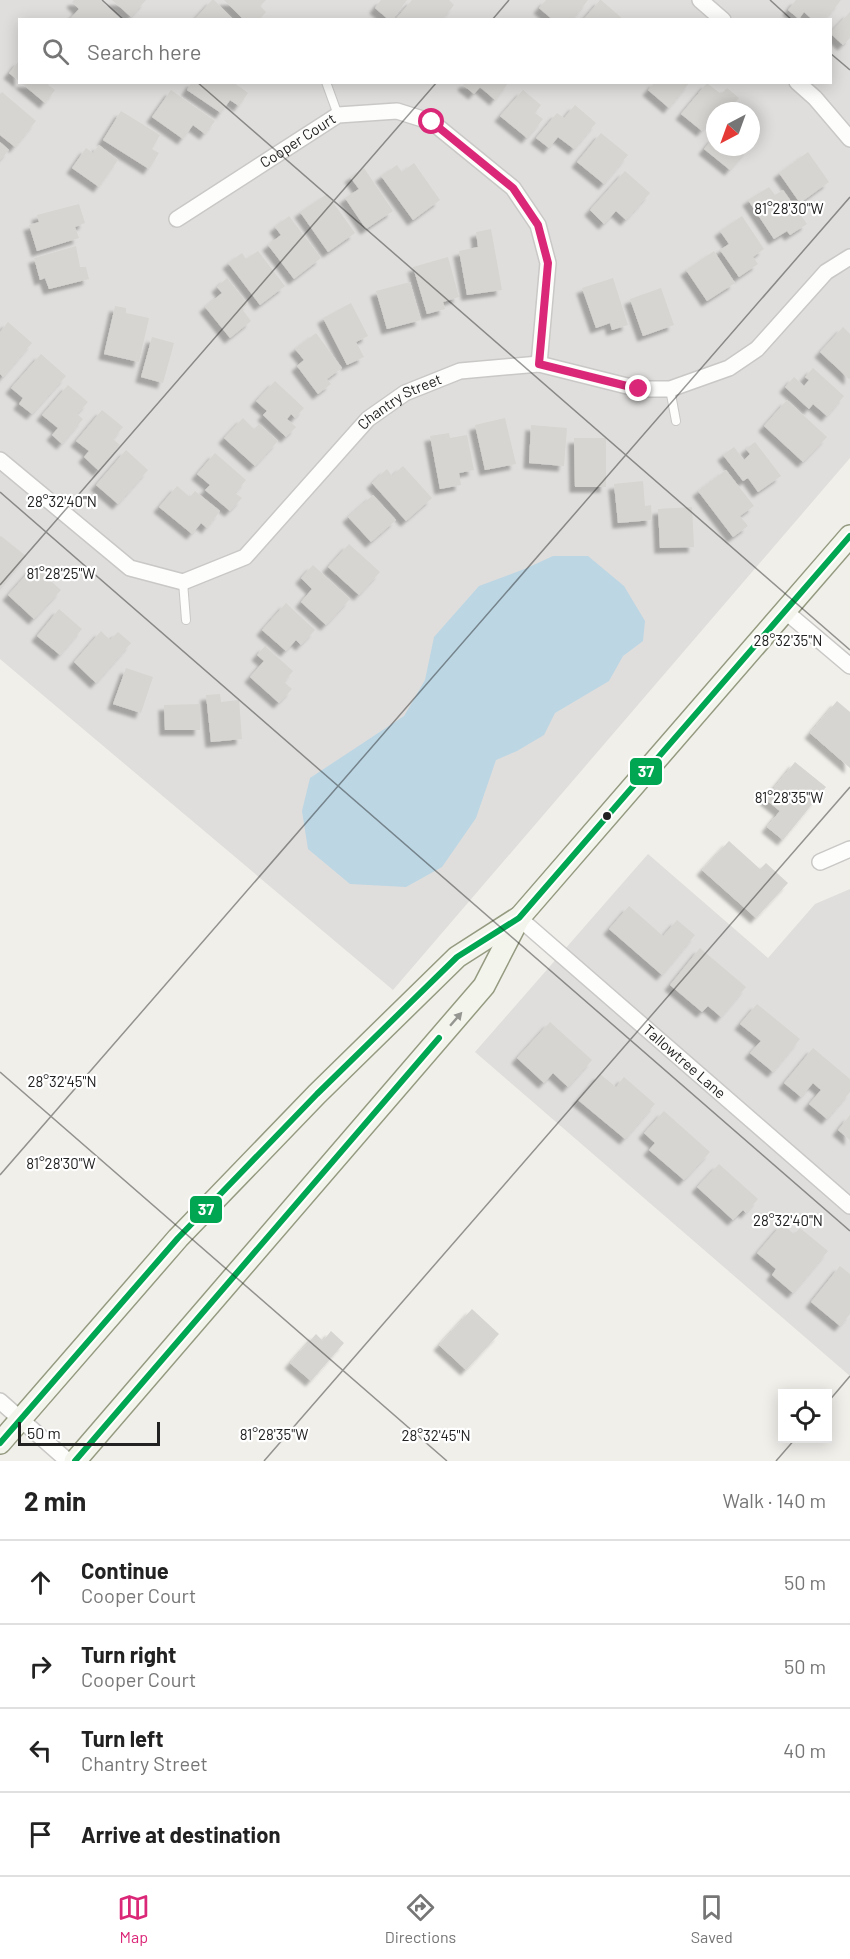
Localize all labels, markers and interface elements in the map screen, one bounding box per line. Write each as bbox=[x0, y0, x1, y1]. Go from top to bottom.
search box bbox=[18, 18, 832, 84]
icon: search bbox=[39, 35, 72, 68]
text: Search here bbox=[87, 38, 201, 64]
north arrow bbox=[706, 102, 760, 156]
route start bbox=[418, 108, 444, 134]
street label: Cooper Court bbox=[256, 109, 339, 171]
text: 81°28'30"W bbox=[754, 199, 824, 217]
street label: Chantry Street bbox=[353, 369, 444, 433]
route end bbox=[625, 375, 651, 401]
text: 28°32'40"N bbox=[27, 492, 97, 510]
text: 81°28'25"W bbox=[26, 564, 96, 582]
text: 28°32'35"N bbox=[754, 631, 822, 649]
line badge: 37 bbox=[629, 757, 663, 786]
text: 37 bbox=[638, 761, 654, 780]
text: 81°28'35"W bbox=[755, 788, 823, 806]
unlabelled marker bbox=[601, 810, 613, 822]
one-way arrow bbox=[449, 1012, 462, 1027]
street label: Tallowtree Lane bbox=[640, 1020, 730, 1102]
text: 28°32'45"N bbox=[27, 1072, 97, 1090]
text: 81°28'30"W bbox=[26, 1154, 96, 1172]
line badge: 37 bbox=[189, 1195, 223, 1224]
text: 37 bbox=[198, 1199, 214, 1218]
text: 28°32'40"N bbox=[753, 1211, 823, 1229]
map controls bbox=[778, 1389, 832, 1443]
button: locate bbox=[778, 1389, 832, 1443]
scale bar bbox=[18, 1419, 160, 1446]
text: 50 m bbox=[27, 1423, 61, 1442]
text: 81°28'35"W bbox=[240, 1425, 308, 1443]
text: 28°32'45"N bbox=[401, 1426, 471, 1444]
text: 2 min bbox=[24, 1485, 86, 1516]
text: Walk · 140 m bbox=[722, 1488, 826, 1512]
text: Continue bbox=[81, 1557, 169, 1583]
icon: ahead bbox=[24, 1566, 57, 1599]
text: 50 m bbox=[784, 1570, 826, 1594]
text: Cooper Court bbox=[81, 1583, 196, 1607]
text: Turn right bbox=[81, 1641, 176, 1667]
icon: right bbox=[24, 1650, 57, 1683]
text: 50 m bbox=[784, 1654, 826, 1678]
text: Cooper Court bbox=[81, 1667, 196, 1691]
text: Turn left bbox=[81, 1725, 164, 1751]
icon: left bbox=[24, 1734, 57, 1767]
text: 40 m bbox=[783, 1738, 826, 1762]
text: Chantry Street bbox=[81, 1751, 208, 1775]
icon: arrive bbox=[24, 1818, 57, 1851]
text: Arrive at destination bbox=[81, 1821, 280, 1847]
tab: Map bbox=[117, 1891, 150, 1946]
tab: Directions bbox=[385, 1891, 456, 1946]
tab: Saved bbox=[691, 1891, 733, 1946]

